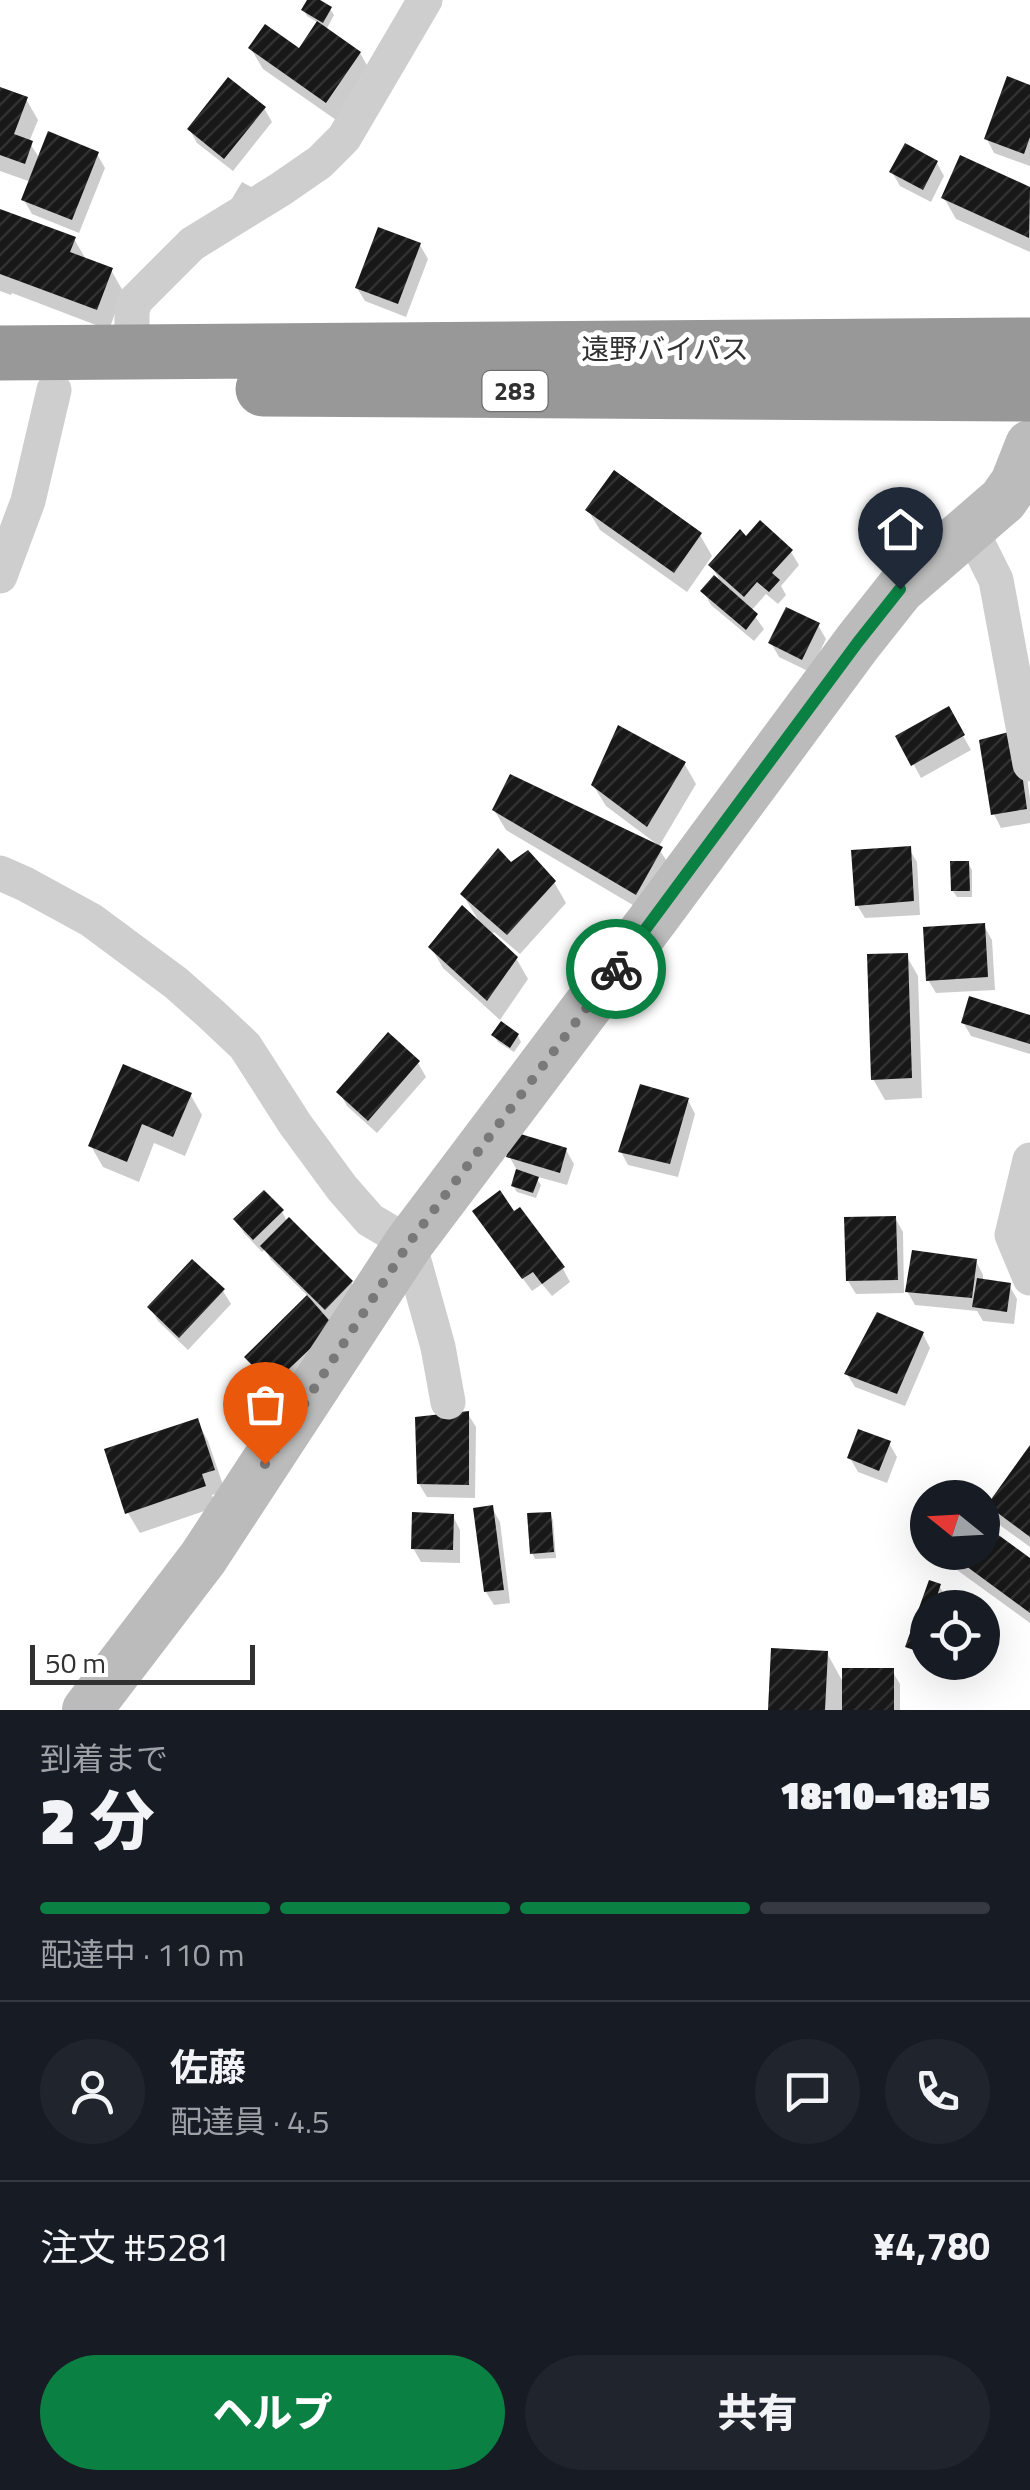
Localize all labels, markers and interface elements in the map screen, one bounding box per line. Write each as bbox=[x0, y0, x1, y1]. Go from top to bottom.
street label: 遠野バイパス bbox=[581, 327, 749, 370]
road number: 283 bbox=[482, 371, 548, 411]
pin bbox=[858, 487, 943, 590]
icon: home bbox=[873, 502, 928, 557]
courier bbox=[566, 919, 666, 1019]
icon: bike bbox=[589, 942, 644, 997]
pin bbox=[223, 1362, 308, 1465]
icon: bag bbox=[238, 1377, 293, 1432]
north arrow bbox=[910, 1480, 1000, 1570]
map controls bbox=[910, 1480, 1000, 1680]
button: locate bbox=[910, 1590, 1000, 1680]
scale bar bbox=[30, 1640, 255, 1684]
text: 50 m bbox=[45, 1641, 106, 1684]
text: 到着まで bbox=[40, 1734, 168, 1782]
text: 18:10–18:15 bbox=[780, 1766, 990, 1824]
text: 2 分 bbox=[40, 1770, 155, 1869]
text: 配達中 · 110 m bbox=[40, 1930, 245, 1978]
text: 佐藤 bbox=[170, 2038, 246, 2096]
button: person bbox=[40, 2039, 145, 2144]
button: chat bbox=[755, 2039, 860, 2144]
button: phone bbox=[885, 2039, 990, 2144]
text: 配達員 · 4.5 bbox=[170, 2097, 330, 2145]
text: ¥4,780 bbox=[874, 2217, 990, 2275]
text: 注文 #5281 bbox=[40, 2218, 231, 2276]
button: ヘルプ bbox=[40, 2355, 505, 2470]
button: 共有 bbox=[525, 2355, 990, 2470]

